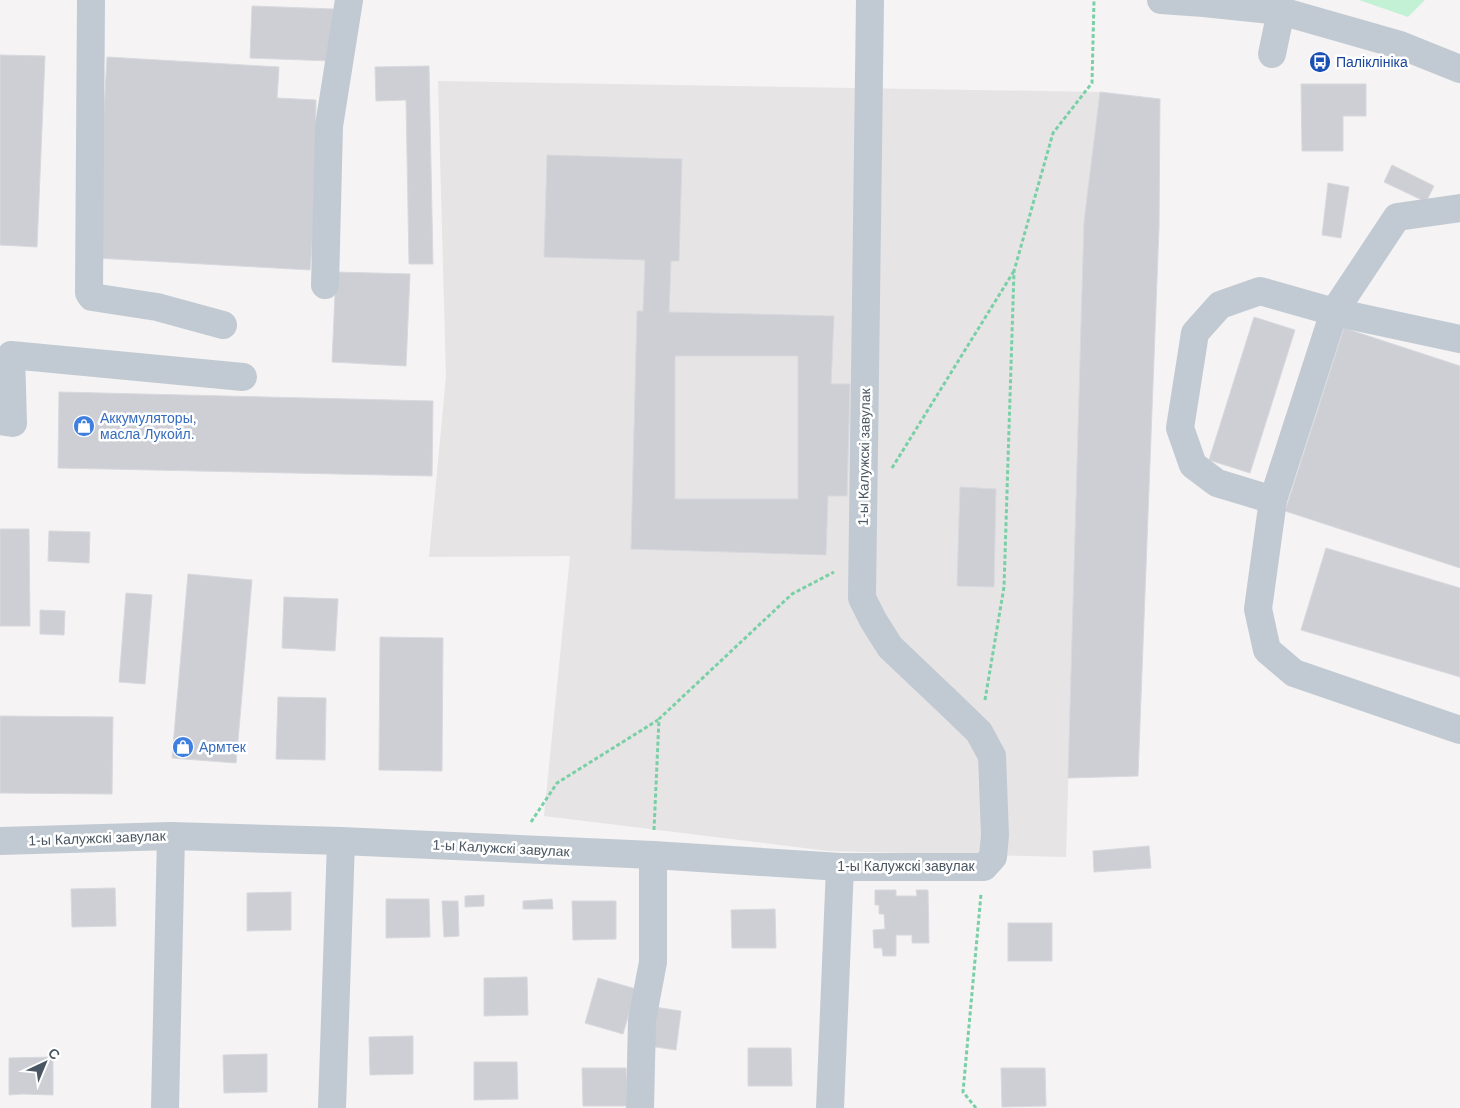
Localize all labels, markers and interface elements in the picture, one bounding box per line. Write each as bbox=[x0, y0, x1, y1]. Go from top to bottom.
bus stop icon: Паліклініка bbox=[1308, 50, 1332, 74]
place label: Паліклініка bbox=[1336, 54, 1408, 70]
street label: 1-ы Калужскі завулак bbox=[855, 387, 873, 526]
place label: Аккумуляторы, масла Лукойл. bbox=[100, 410, 197, 442]
shop icon: Аккумуляторы, масла Лукойл. bbox=[72, 414, 96, 438]
shop icon: Армтек bbox=[171, 735, 195, 759]
place label: Армтек bbox=[199, 739, 247, 755]
street label: 1-ы Калужскі завулак bbox=[28, 828, 167, 848]
street label: 1-ы Калужскі завулак bbox=[432, 836, 571, 860]
street label: 1-ы Калужскі завулак bbox=[837, 858, 976, 874]
north arrow bbox=[20, 1038, 70, 1088]
text: С bbox=[45, 1044, 63, 1063]

